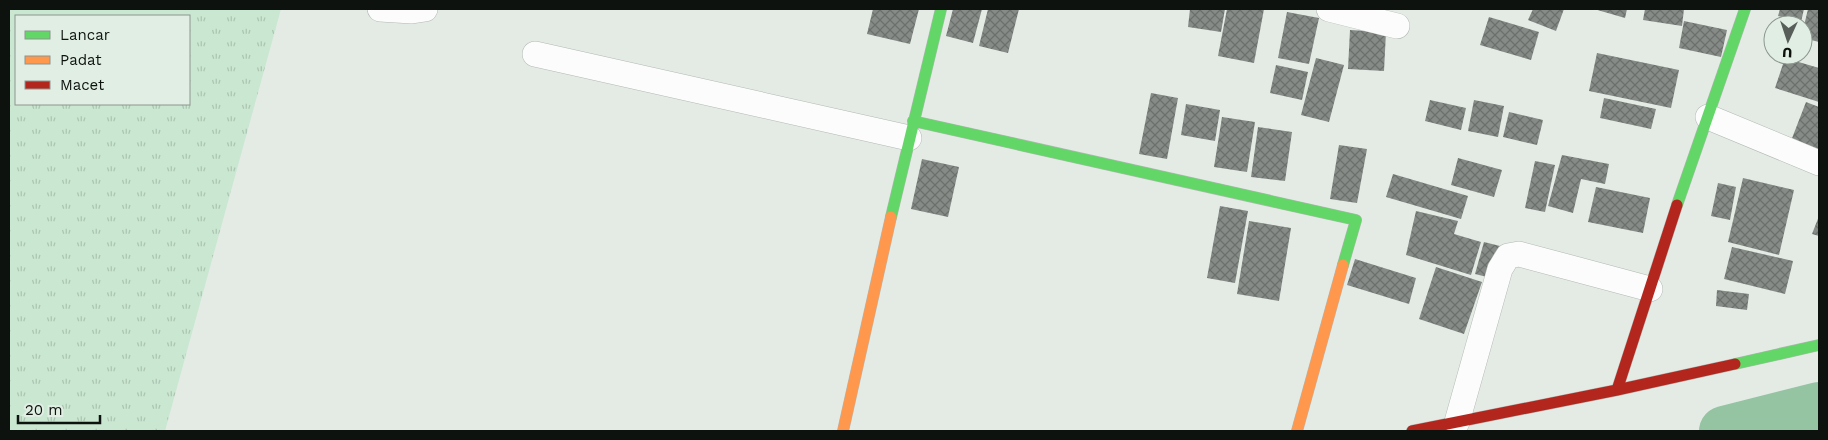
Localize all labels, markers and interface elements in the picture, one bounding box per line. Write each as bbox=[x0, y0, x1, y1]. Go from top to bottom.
legend bbox=[15, 15, 190, 105]
north arrow bbox=[1763, 15, 1813, 65]
text: Lancar bbox=[60, 26, 110, 44]
text: U bbox=[1782, 45, 1793, 61]
text: Padat bbox=[60, 51, 102, 69]
text: Macet bbox=[60, 76, 105, 94]
scale bar bbox=[18, 392, 100, 424]
text: 20 m bbox=[25, 401, 63, 419]

